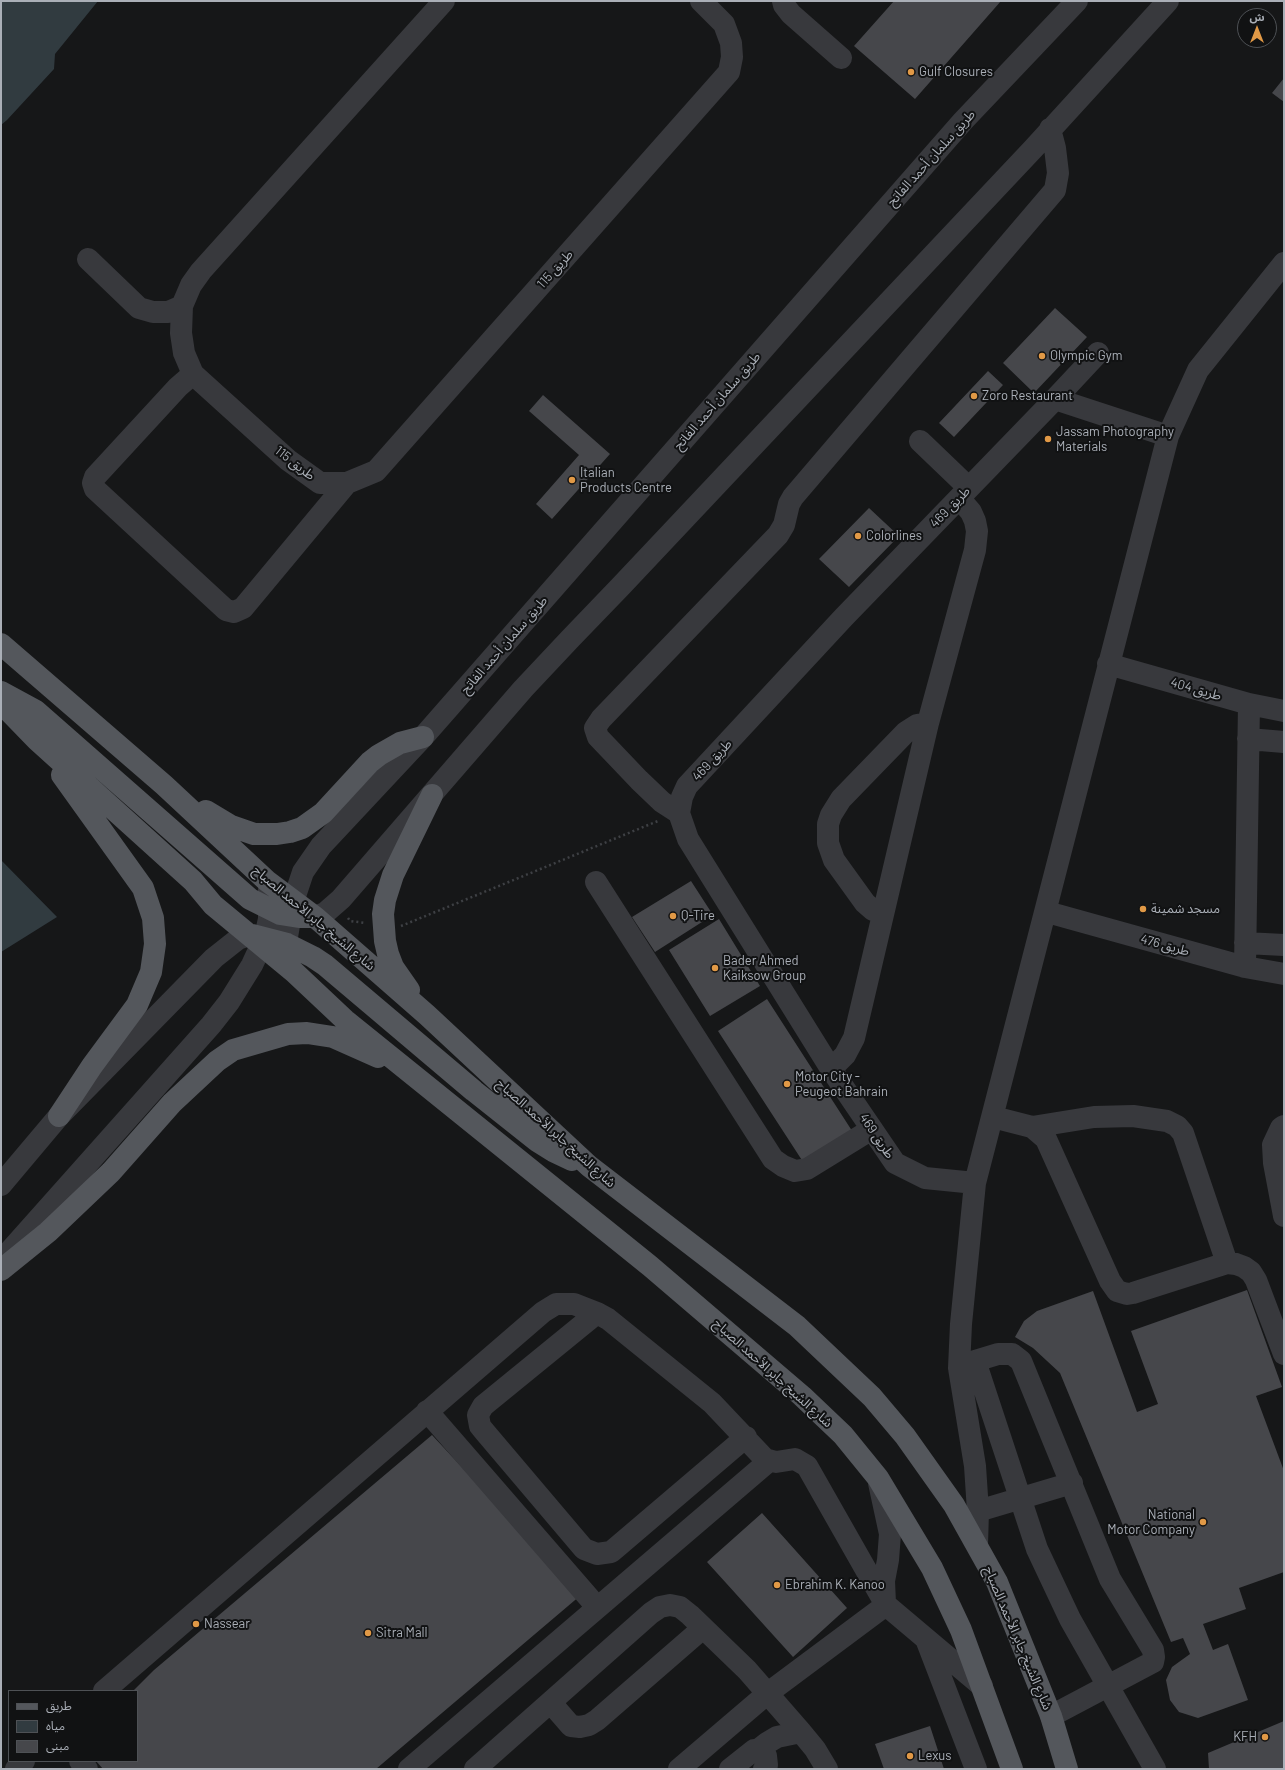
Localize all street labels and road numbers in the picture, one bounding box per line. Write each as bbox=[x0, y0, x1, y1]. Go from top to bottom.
street label: طريق سلمان أحمد الفاتح bbox=[884, 107, 978, 209]
street label: طريق 115 bbox=[534, 247, 576, 291]
street label: طريق سلمان أحمد الفاتح bbox=[670, 349, 764, 453]
street label: طريق 115 bbox=[272, 443, 318, 483]
street label: طريق 469 bbox=[927, 483, 973, 531]
street label: طريق سلمان أحمد الفاتح bbox=[457, 593, 551, 697]
street label: طريق 404 bbox=[1169, 674, 1223, 704]
street label: طريق 469 bbox=[689, 736, 735, 784]
street label: شارع الشيخ جابر الأحمد الصباح bbox=[250, 862, 378, 974]
street label: طريق 476 bbox=[1139, 931, 1191, 959]
street label: شارع الشيخ جابر الأحمد الصباح bbox=[493, 1075, 619, 1191]
street label: طريق 469 bbox=[856, 1110, 898, 1162]
street label: شارع الشيخ جابر الأحمد الصباح bbox=[710, 1315, 836, 1431]
street label: شارع الشيخ جابر الأحمد الصباح bbox=[981, 1564, 1055, 1712]

